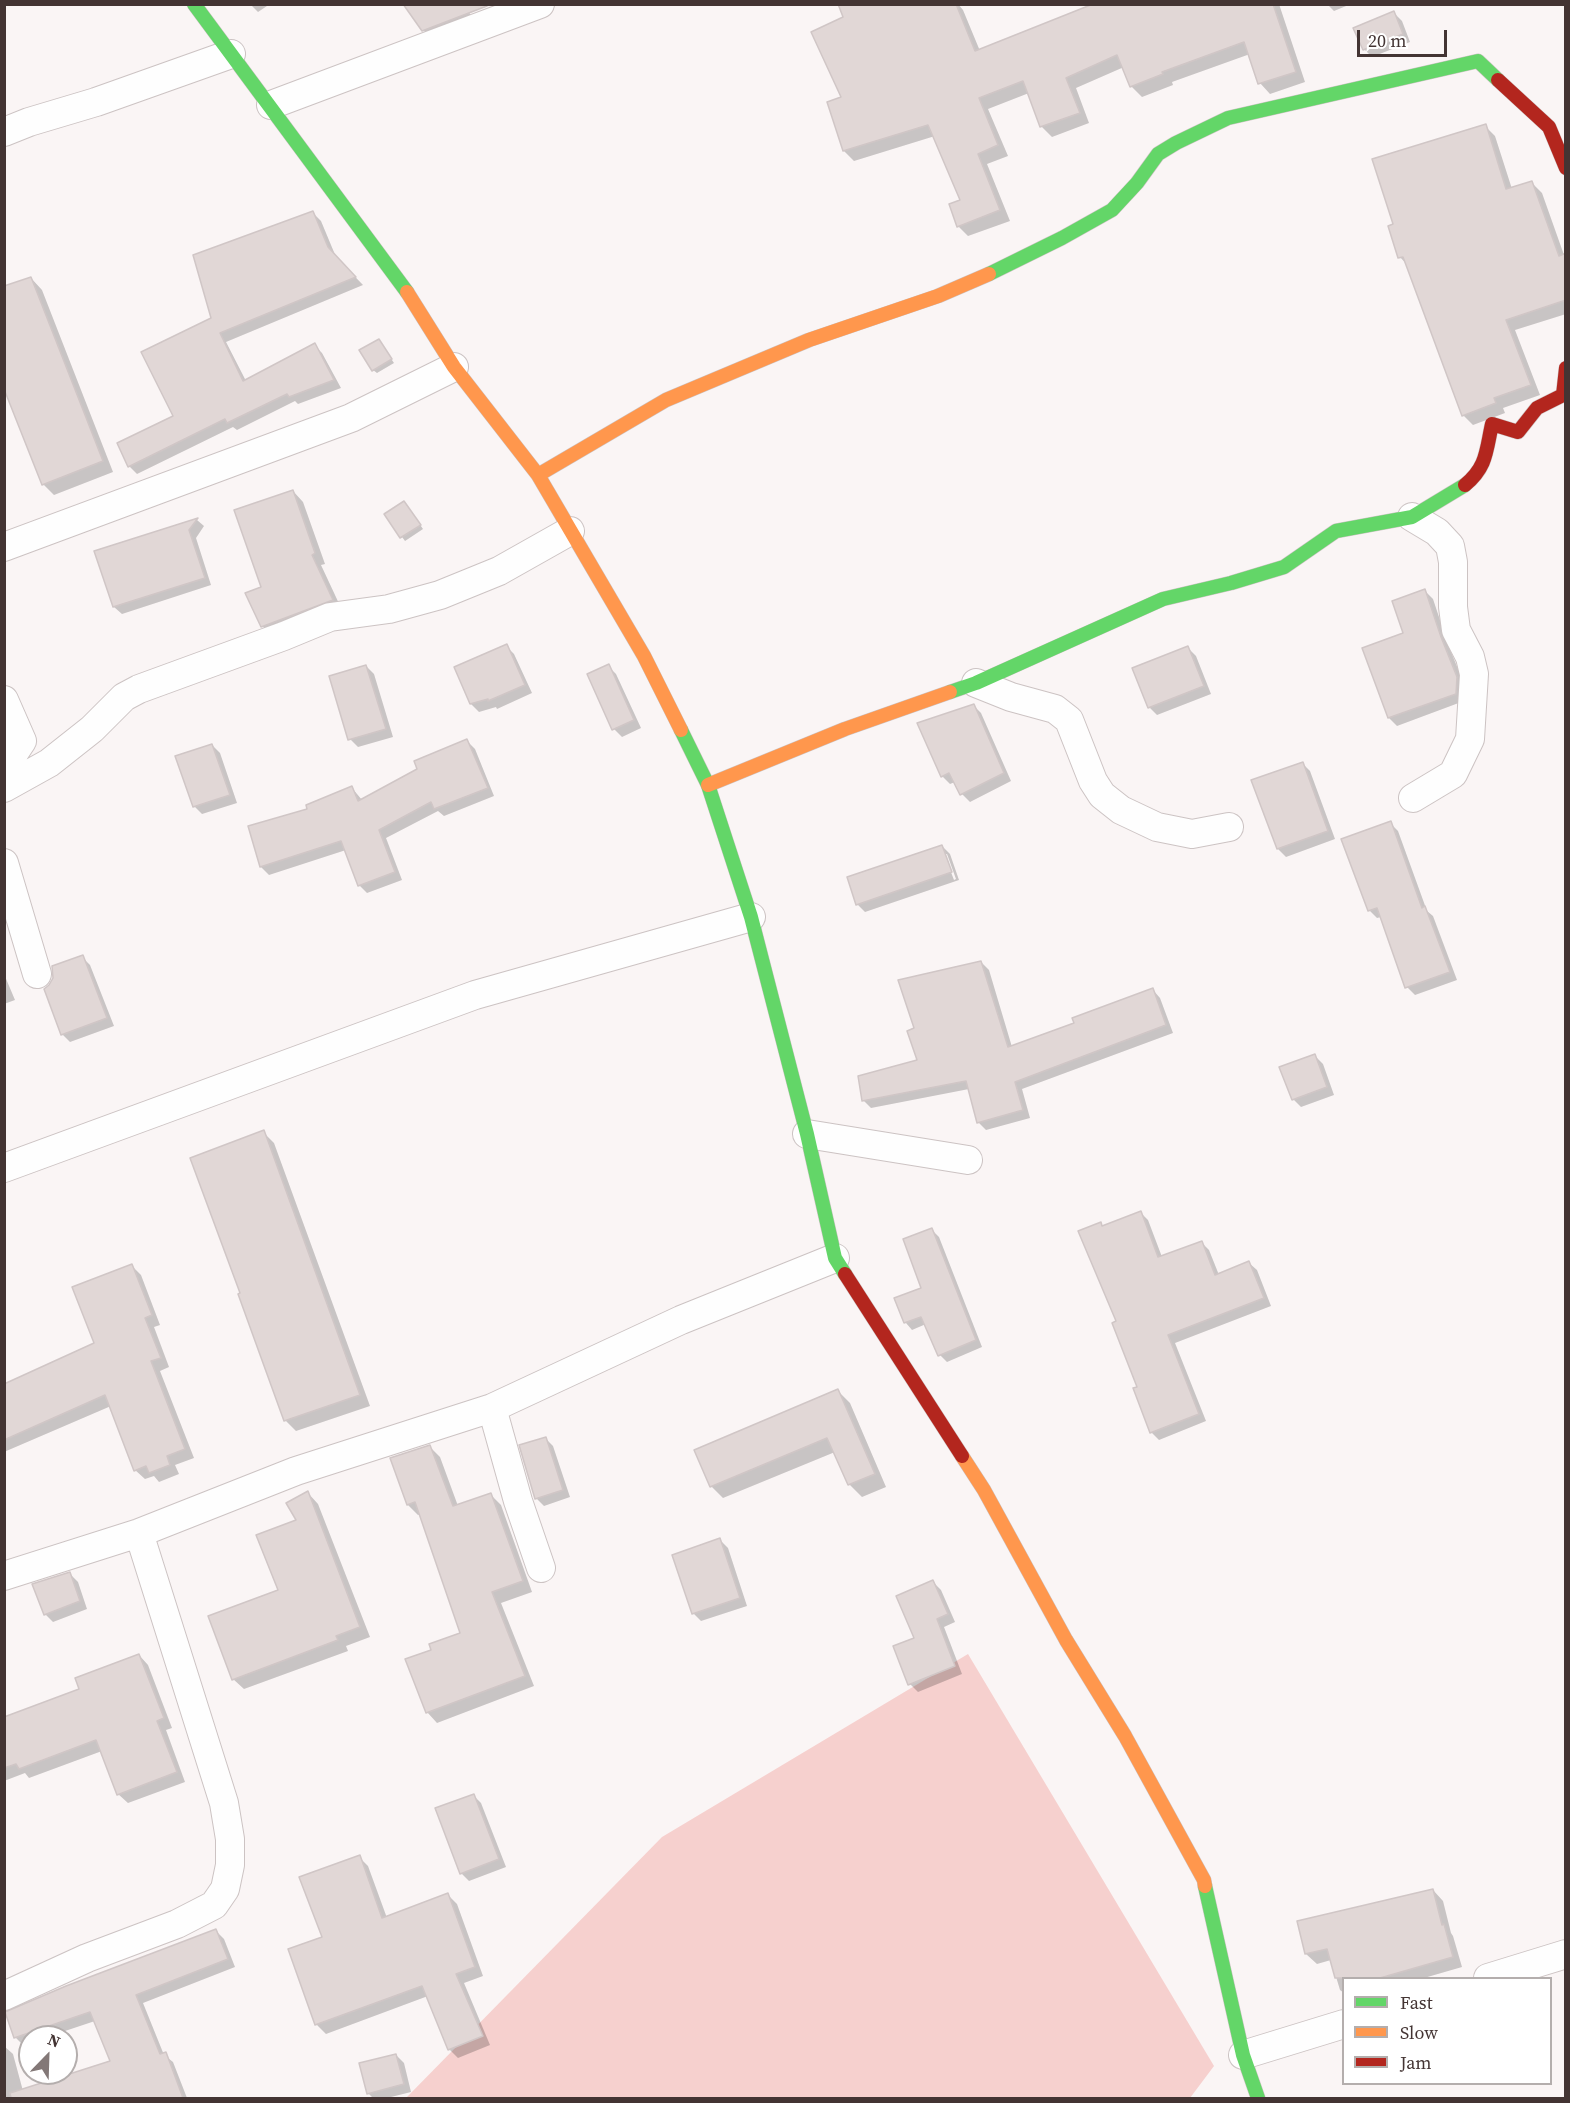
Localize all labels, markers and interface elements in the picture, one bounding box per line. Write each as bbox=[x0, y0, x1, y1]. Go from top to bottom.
scale bar bbox=[1360, 18, 1450, 56]
text: 20 m bbox=[1368, 28, 1406, 53]
legend bbox=[1342, 1977, 1552, 2085]
text: Fast bbox=[1400, 1990, 1433, 2015]
text: Slow bbox=[1400, 2020, 1438, 2045]
north arrow bbox=[18, 2025, 78, 2085]
text: N bbox=[45, 2028, 64, 2053]
text: Jam bbox=[1400, 2050, 1432, 2075]

